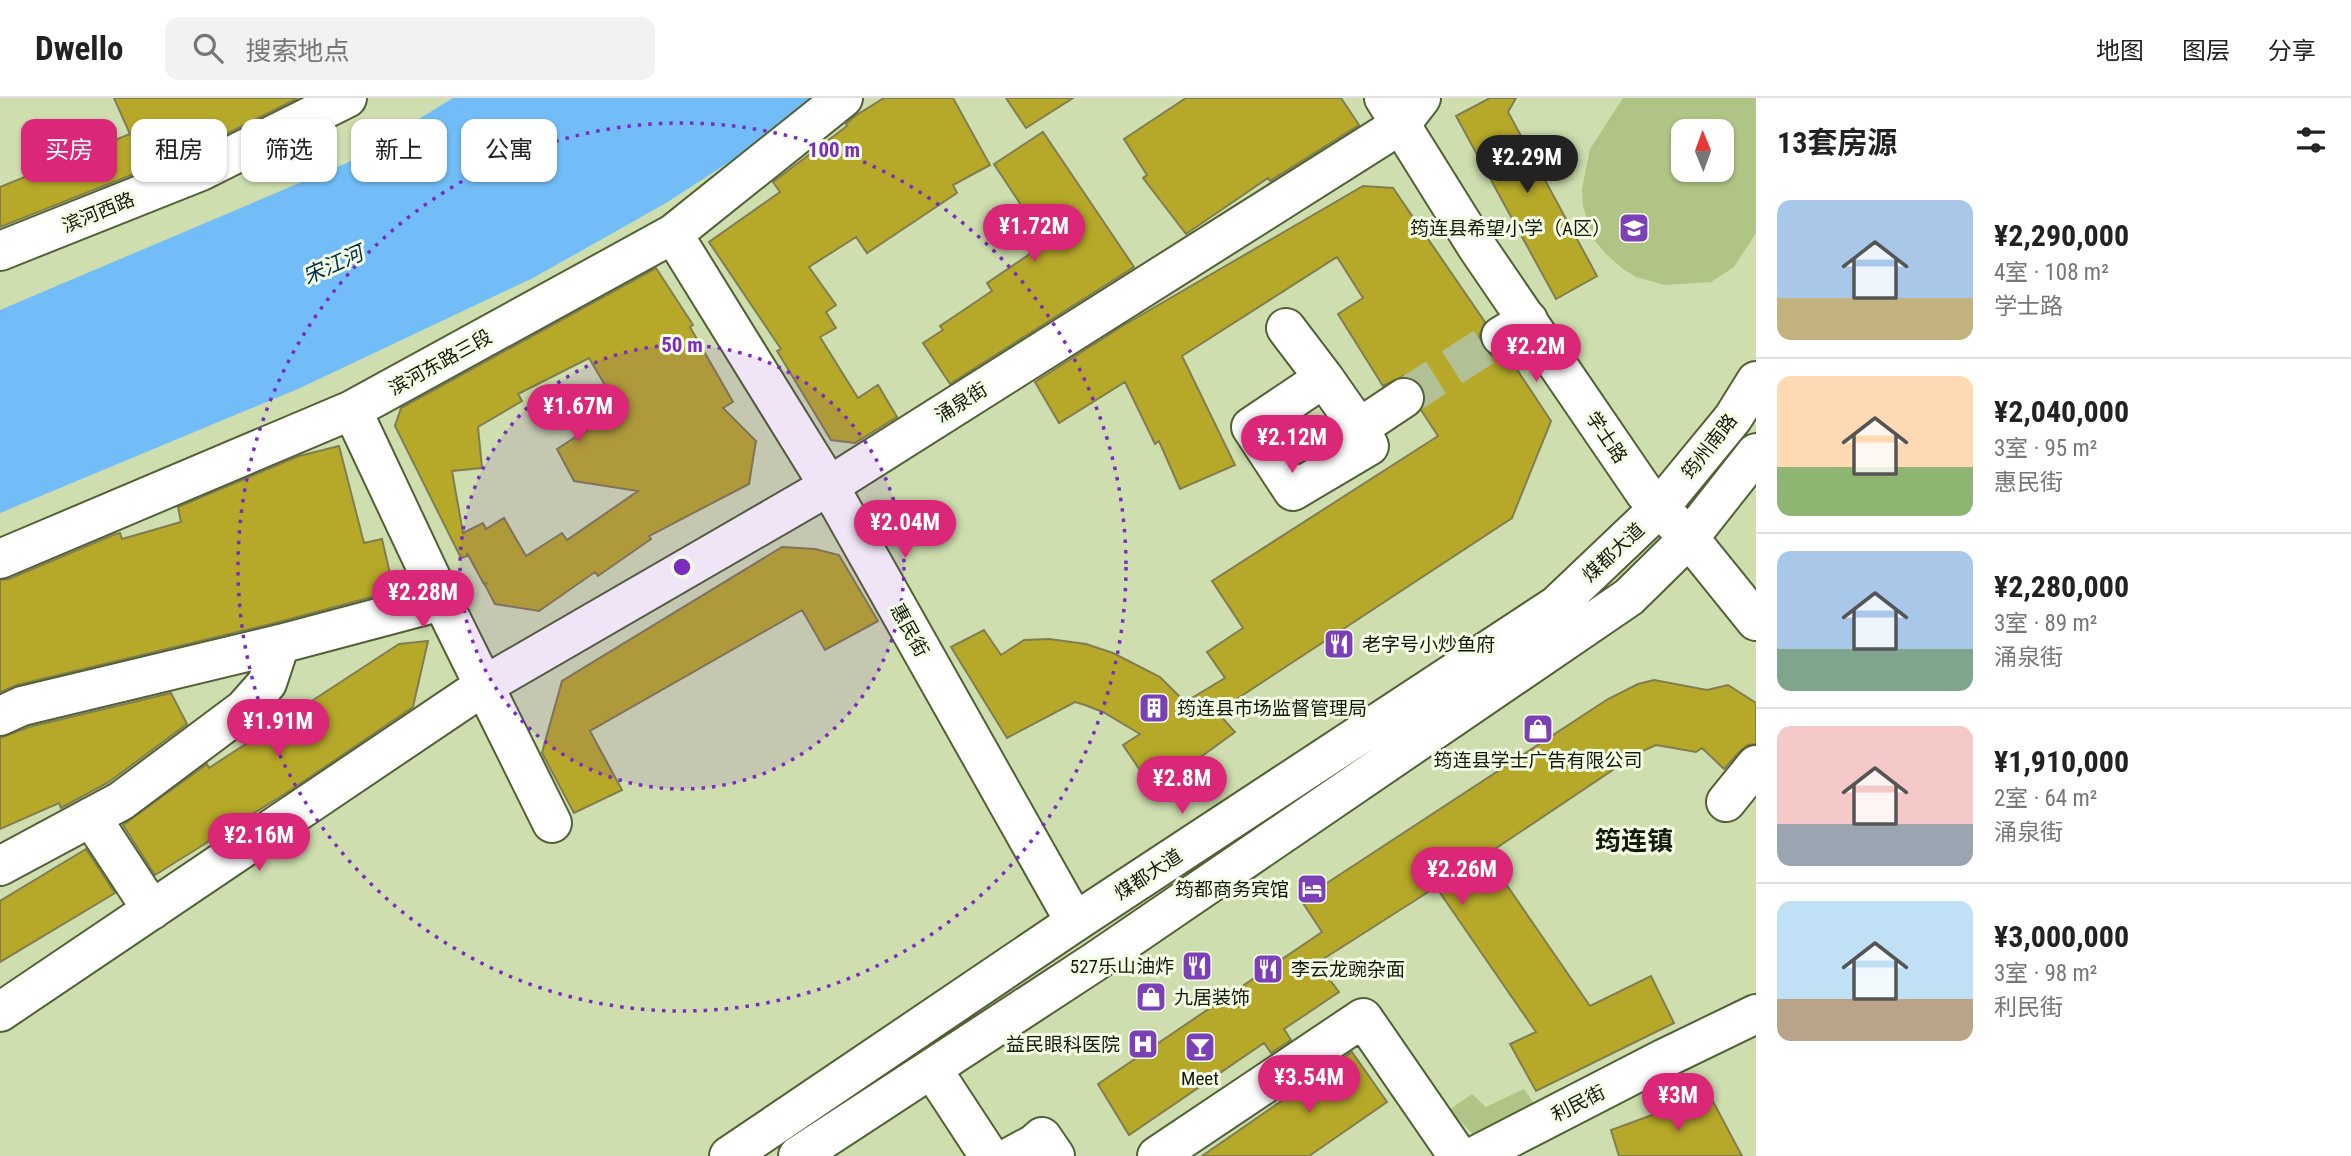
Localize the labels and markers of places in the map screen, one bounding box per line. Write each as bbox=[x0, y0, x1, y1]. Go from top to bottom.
pin: ¥2.29M bbox=[1470, 136, 1584, 195]
pin: ¥1.72M bbox=[977, 204, 1091, 264]
school or university icon: 筠连县希望小学（A区） bbox=[1617, 211, 1651, 245]
place label: 筠连县希望小学（A区） bbox=[1410, 217, 1611, 240]
pin: ¥2.2M bbox=[1487, 324, 1585, 384]
pin: ¥1.67M bbox=[521, 384, 635, 444]
pin: ¥2.12M bbox=[1235, 416, 1349, 475]
pin: ¥2.04M bbox=[848, 500, 962, 560]
centre of rings bbox=[670, 555, 694, 579]
pin: ¥2.28M bbox=[366, 570, 480, 630]
restaurant icon: 老字号小炒鱼府 bbox=[1322, 627, 1356, 661]
place label: 老字号小炒鱼府 bbox=[1362, 633, 1495, 656]
building icon: 筠连县市场监督管理局 bbox=[1137, 691, 1171, 725]
place label: 筠连县市场监督管理局 bbox=[1177, 697, 1367, 720]
pin: ¥1.91M bbox=[221, 700, 335, 759]
shop icon: 筠连县学士广告有限公司 bbox=[1521, 712, 1555, 746]
place label: 筠连县学士广告有限公司 bbox=[1433, 749, 1643, 772]
pin: ¥2.8M bbox=[1133, 756, 1231, 816]
pin: ¥2.16M bbox=[202, 814, 316, 873]
pin: ¥2.26M bbox=[1405, 848, 1519, 907]
hotel icon: 筠都商务宾馆 bbox=[1295, 872, 1329, 906]
place label: 筠都商务宾馆 bbox=[1175, 878, 1289, 901]
restaurant icon: 527乐山油炸 bbox=[1180, 949, 1214, 983]
restaurant icon: 李云龙豌杂面 bbox=[1251, 952, 1285, 986]
place label: 527乐山油炸 bbox=[1070, 955, 1174, 978]
place label: 李云龙豌杂面 bbox=[1291, 958, 1405, 981]
shop icon: 九居装饰 bbox=[1134, 980, 1168, 1014]
place label: 九居装饰 bbox=[1174, 986, 1250, 1009]
hospital icon: 益民眼科医院 bbox=[1126, 1027, 1160, 1061]
bar icon: Meet bbox=[1183, 1030, 1217, 1064]
place label: 益民眼科医院 bbox=[1006, 1033, 1120, 1056]
pin: ¥3.54M bbox=[1252, 1056, 1366, 1115]
place label: Meet bbox=[1181, 1067, 1219, 1090]
pin: ¥3M bbox=[1644, 1074, 1712, 1133]

